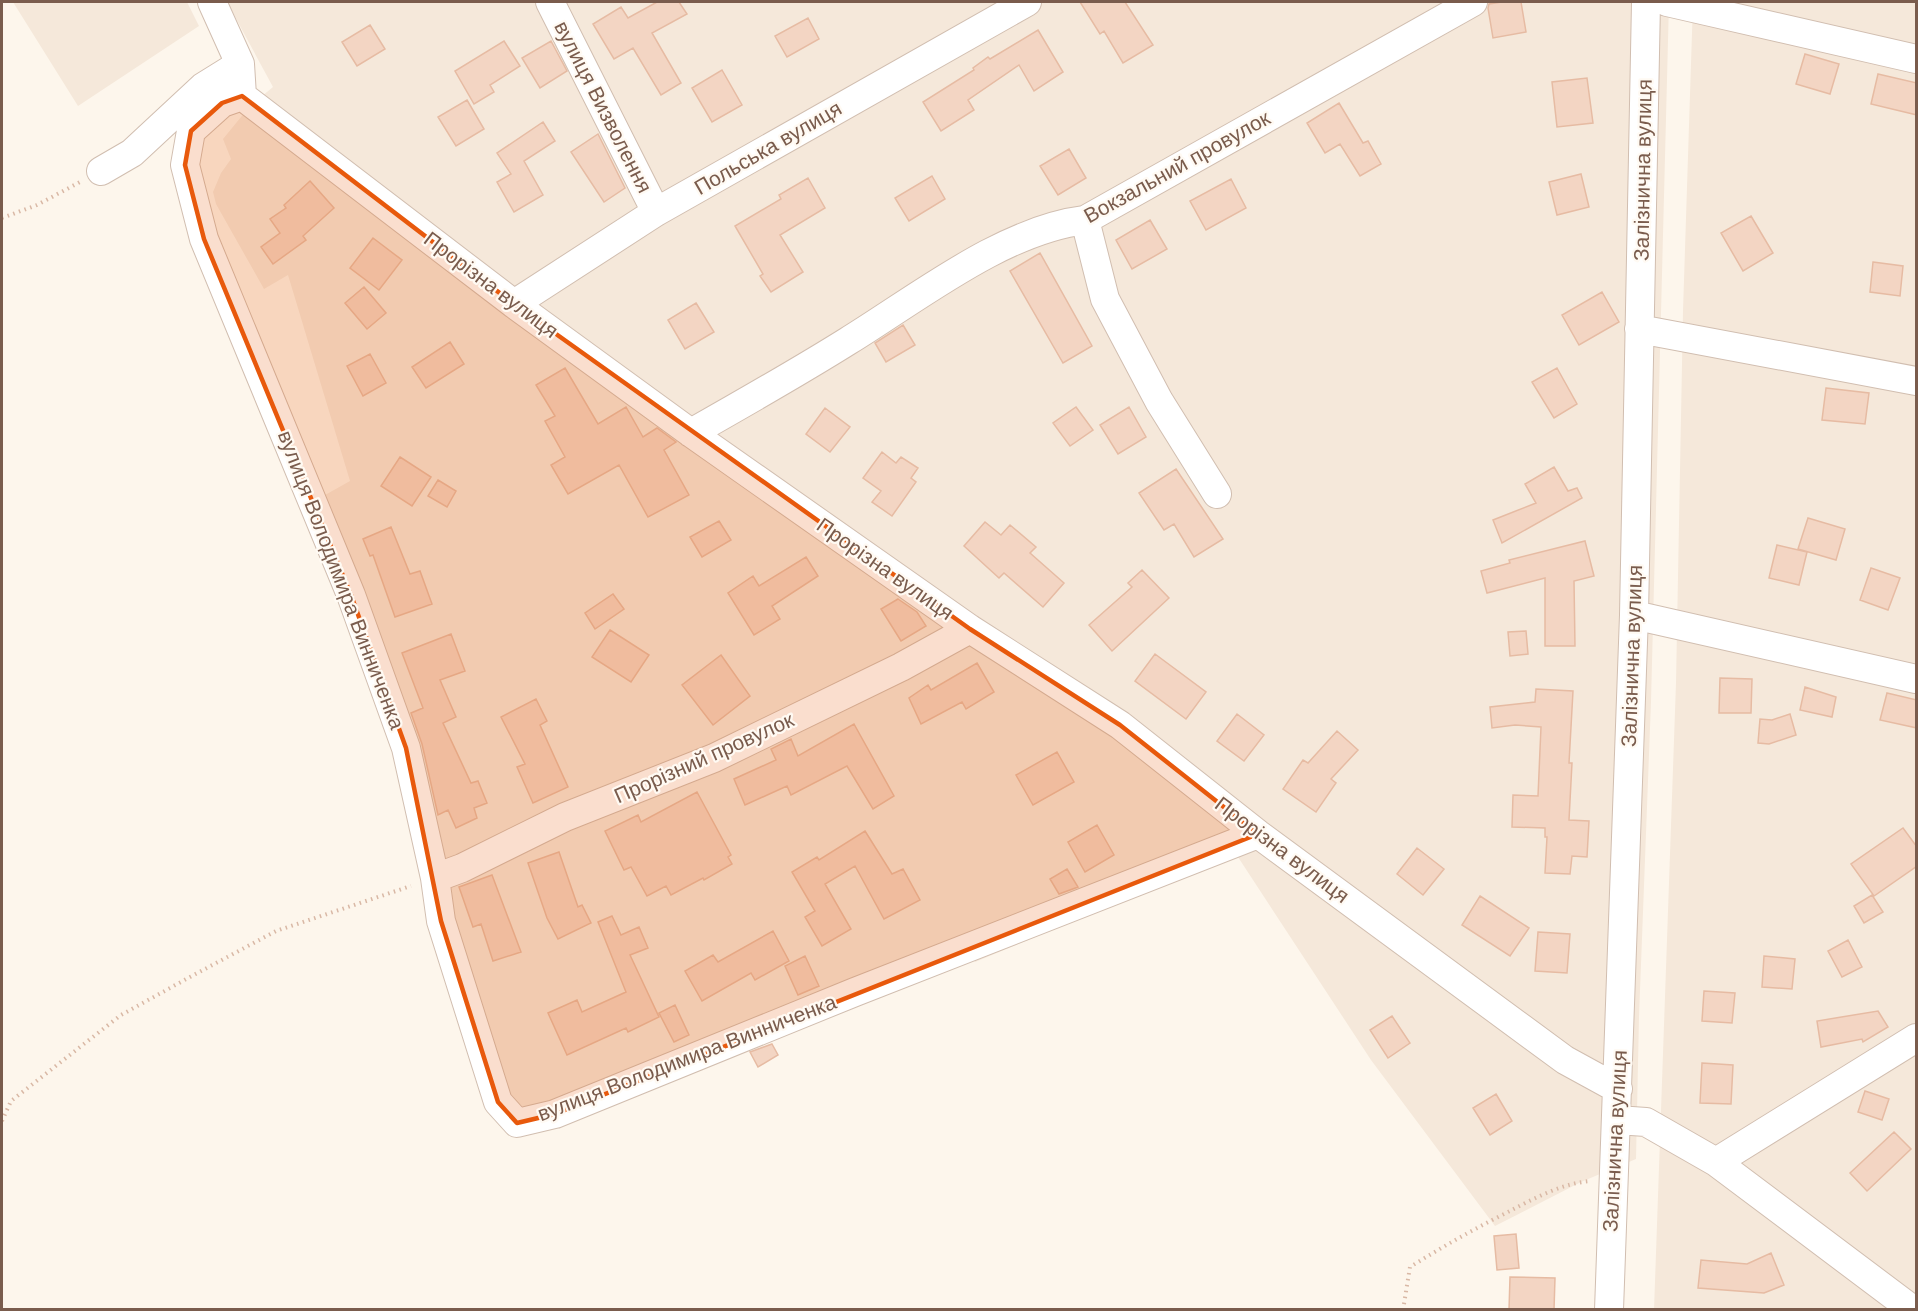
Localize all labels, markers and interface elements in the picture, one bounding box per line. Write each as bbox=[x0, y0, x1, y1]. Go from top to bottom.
street label: вулиця Визволення bbox=[547, 16, 659, 198]
street label: Залізнична вулиця bbox=[1627, 79, 1659, 261]
street label: Польська вулиця bbox=[689, 94, 847, 202]
street label: Вокзальний провулок bbox=[1079, 104, 1276, 230]
street label: Прорізна вулиця bbox=[418, 225, 564, 345]
street label: вулиця Володимира Винниченка bbox=[271, 427, 411, 734]
street label: Прорізна вулиця bbox=[811, 511, 959, 627]
street label: Залізнична вулиця bbox=[1615, 564, 1649, 748]
street label: Прорізний провулок bbox=[610, 705, 799, 810]
street label: Прорізна вулиця bbox=[1209, 790, 1355, 910]
street label: вулиця Володимира Винниченка bbox=[534, 988, 841, 1128]
street label: Залізнична вулиця bbox=[1596, 1049, 1634, 1233]

